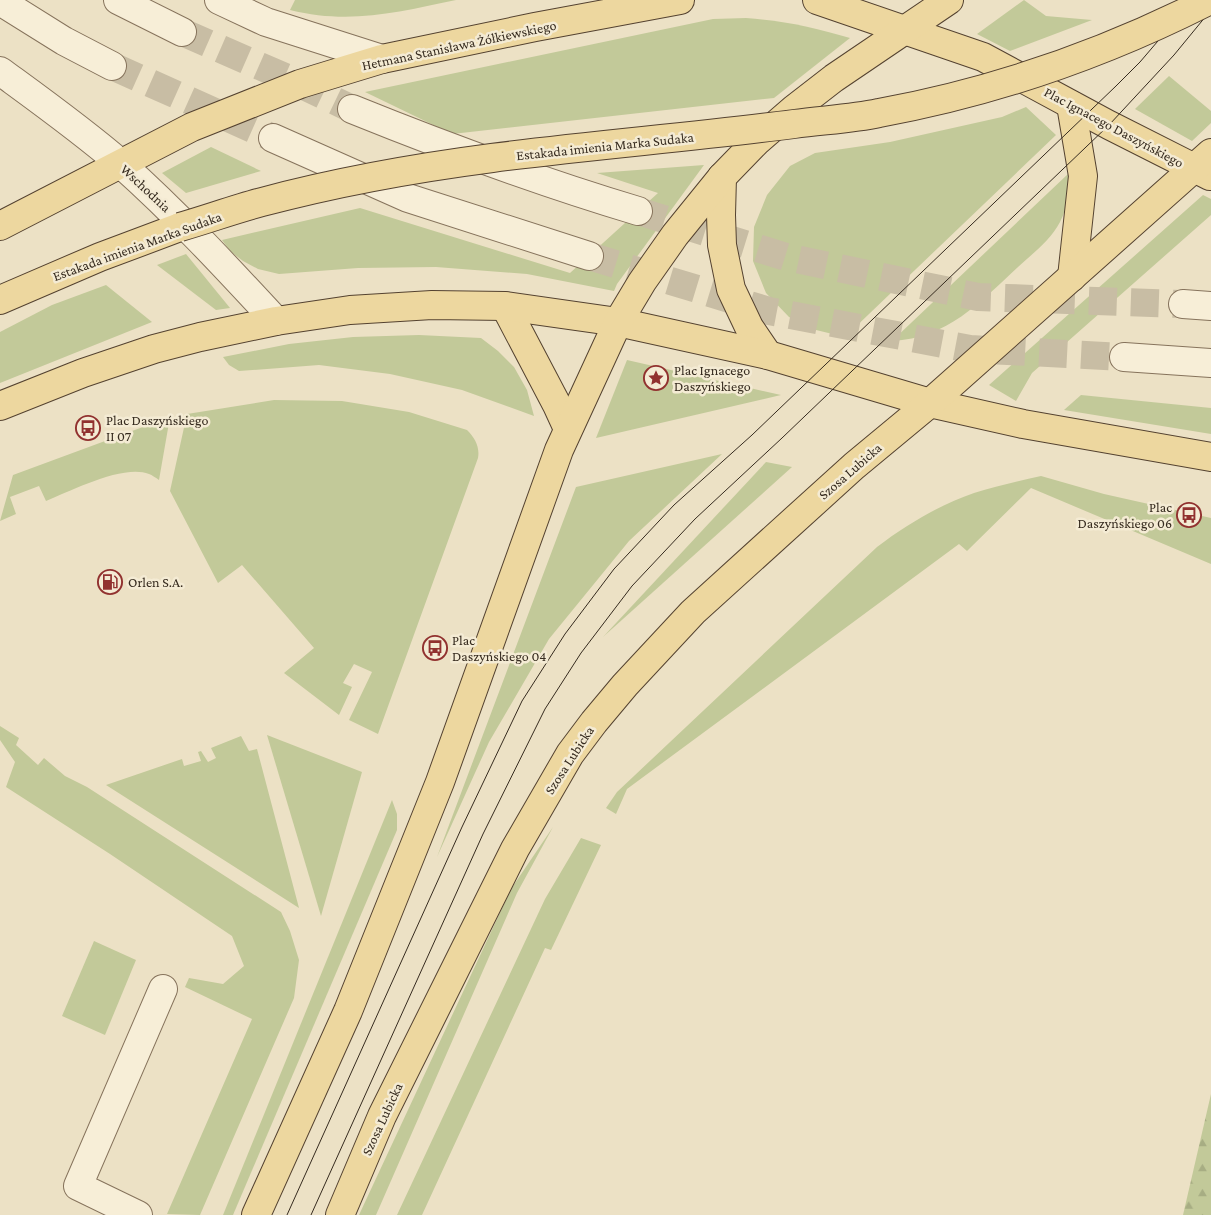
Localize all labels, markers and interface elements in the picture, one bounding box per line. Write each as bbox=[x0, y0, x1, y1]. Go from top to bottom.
street label: Hetmana Stanisława Żółkiewskiego bbox=[360, 17, 558, 73]
street label: Plac Ignacego Daszyńskiego bbox=[1042, 83, 1186, 171]
street label: Estakada imienia Marka Sudaka bbox=[515, 129, 695, 163]
street label: Wschodnia bbox=[118, 161, 175, 216]
street label: Estakada imienia Marka Sudaka bbox=[50, 208, 224, 284]
place label: Plac Ignacego Daszyńskiego bbox=[674, 362, 751, 394]
place icon: Plac Ignacego Daszyńskiego bbox=[643, 365, 669, 391]
place label: Plac Daszyńskiego II 07 bbox=[106, 412, 208, 444]
bus stop icon: Plac Daszyńskiego II 07 bbox=[75, 415, 101, 441]
street label: Szosa Lubicka bbox=[815, 439, 885, 503]
place label: Plac Daszyńskiego 06 bbox=[1078, 499, 1172, 531]
bus stop icon: Plac Daszyńskiego 06 bbox=[1176, 502, 1202, 528]
fuel station icon: Orlen S.A. bbox=[97, 569, 123, 595]
place label: Orlen S.A. bbox=[128, 574, 183, 590]
place label: Plac Daszyńskiego 04 bbox=[452, 632, 547, 664]
bus stop icon: Plac Daszyńskiego 04 bbox=[422, 635, 448, 661]
street label: Szosa Lubicka bbox=[541, 722, 597, 797]
street label: Szosa Lubicka bbox=[358, 1080, 406, 1158]

